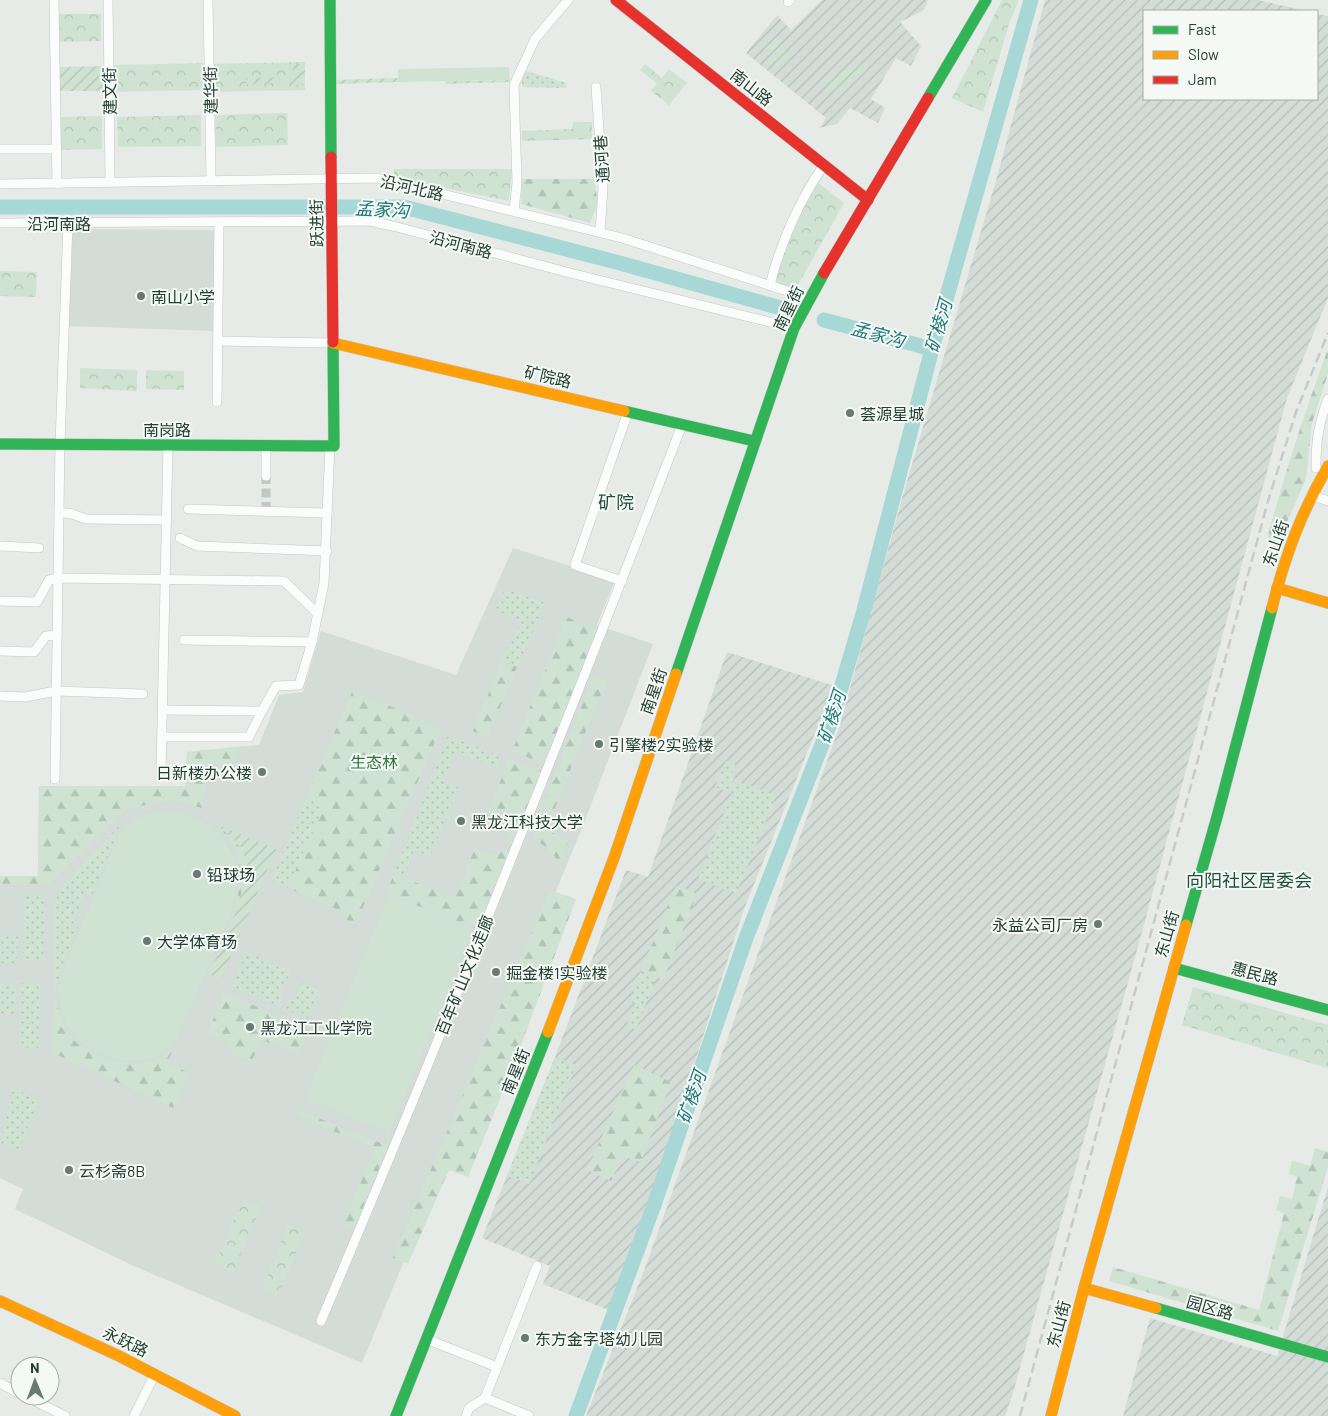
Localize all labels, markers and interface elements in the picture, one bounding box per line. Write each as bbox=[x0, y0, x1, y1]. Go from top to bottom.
legend bbox=[1143, 10, 1318, 100]
text: Fast bbox=[1188, 20, 1216, 38]
text: Slow bbox=[1188, 45, 1219, 63]
street label: 南山路 bbox=[727, 65, 777, 109]
street label: 建华街 bbox=[200, 66, 220, 114]
street label: 建文街 bbox=[99, 67, 119, 115]
text: Jam bbox=[1188, 70, 1217, 88]
street label: 通河巷 bbox=[590, 134, 612, 184]
street label: 沿河北路 bbox=[379, 171, 445, 203]
water label: 孟家沟 bbox=[354, 197, 412, 222]
street label: 跃进街 bbox=[306, 199, 326, 247]
street label: 沿河南路 bbox=[27, 214, 91, 233]
street label: 沿河南路 bbox=[428, 227, 494, 261]
street label: 南星街 bbox=[769, 282, 807, 334]
place label: 南山小学 bbox=[151, 287, 215, 306]
marker: 南山小学 bbox=[135, 290, 147, 302]
water label: 矿棱河 bbox=[920, 294, 957, 355]
water label: 孟家沟 bbox=[849, 316, 909, 352]
street label: 矿院路 bbox=[522, 361, 574, 391]
place label: 荟源星城 bbox=[860, 404, 924, 423]
marker: 荟源星城 bbox=[844, 407, 856, 419]
street label: 南岗路 bbox=[143, 420, 191, 439]
district label: 矿院 bbox=[598, 491, 634, 513]
street label: 东山街 bbox=[1258, 517, 1292, 569]
street label: 南星街 bbox=[636, 665, 670, 717]
water label: 矿棱河 bbox=[812, 685, 851, 746]
place label: 引擎楼2实验楼 bbox=[609, 735, 714, 754]
marker: 引擎楼2实验楼 bbox=[593, 738, 605, 750]
park label: 生态林 bbox=[350, 752, 398, 771]
place label: 日新楼办公楼 bbox=[156, 763, 252, 782]
marker: 日新楼办公楼 bbox=[256, 766, 268, 778]
place label: 黑龙江科技大学 bbox=[471, 812, 583, 831]
marker: 黑龙江科技大学 bbox=[455, 815, 467, 827]
place label: 铅球场 bbox=[207, 865, 255, 884]
marker: 铅球场 bbox=[191, 868, 203, 880]
district label: 向阳社区居委会 bbox=[1186, 869, 1312, 891]
street label: 东山街 bbox=[1150, 908, 1182, 960]
street label: 百年矿山文化走廊 bbox=[431, 912, 497, 1038]
place label: 永益公司厂房 bbox=[992, 915, 1088, 934]
marker: 永益公司厂房 bbox=[1092, 918, 1104, 930]
place label: 大学体育场 bbox=[157, 932, 237, 951]
marker: 大学体育场 bbox=[141, 935, 153, 947]
street label: 惠民路 bbox=[1229, 958, 1281, 988]
place label: 掘金楼1实验楼 bbox=[506, 963, 608, 982]
marker: 掘金楼1实验楼 bbox=[490, 966, 502, 978]
place label: 黑龙江工业学院 bbox=[260, 1018, 372, 1037]
marker: 黑龙江工业学院 bbox=[244, 1021, 256, 1033]
street label: 南星街 bbox=[497, 1045, 533, 1097]
water label: 矿棱河 bbox=[672, 1065, 711, 1126]
place label: 云杉斋8B bbox=[79, 1161, 145, 1180]
marker: 云杉斋8B bbox=[63, 1164, 75, 1176]
street label: 园区路 bbox=[1184, 1291, 1236, 1323]
street label: 东山街 bbox=[1043, 1298, 1073, 1350]
street label: 永跃路 bbox=[100, 1322, 152, 1360]
place label: 东方金字塔幼儿园 bbox=[535, 1329, 663, 1348]
marker: 东方金字塔幼儿园 bbox=[519, 1332, 531, 1344]
north arrow bbox=[10, 1356, 60, 1406]
text: N bbox=[30, 1359, 40, 1376]

